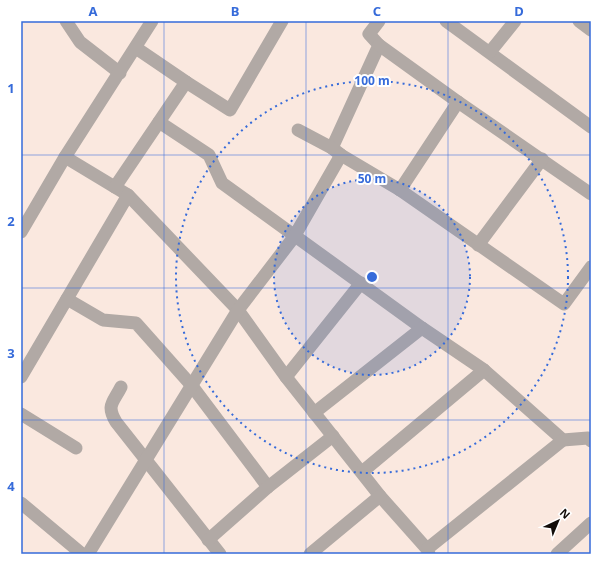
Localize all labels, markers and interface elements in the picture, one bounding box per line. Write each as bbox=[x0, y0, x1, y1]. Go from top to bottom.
text: A bbox=[89, 2, 98, 20]
text: B bbox=[231, 2, 239, 20]
text: C bbox=[373, 2, 381, 20]
text: D bbox=[514, 2, 524, 20]
text: 100 m bbox=[354, 72, 390, 89]
text: 1 bbox=[7, 79, 15, 97]
text: 50 m bbox=[358, 170, 386, 187]
text: 2 bbox=[7, 212, 15, 230]
centre of rings bbox=[365, 270, 379, 284]
text: 3 bbox=[7, 344, 15, 362]
text: 4 bbox=[7, 477, 15, 495]
north arrow bbox=[538, 501, 578, 541]
text: N bbox=[557, 505, 574, 522]

